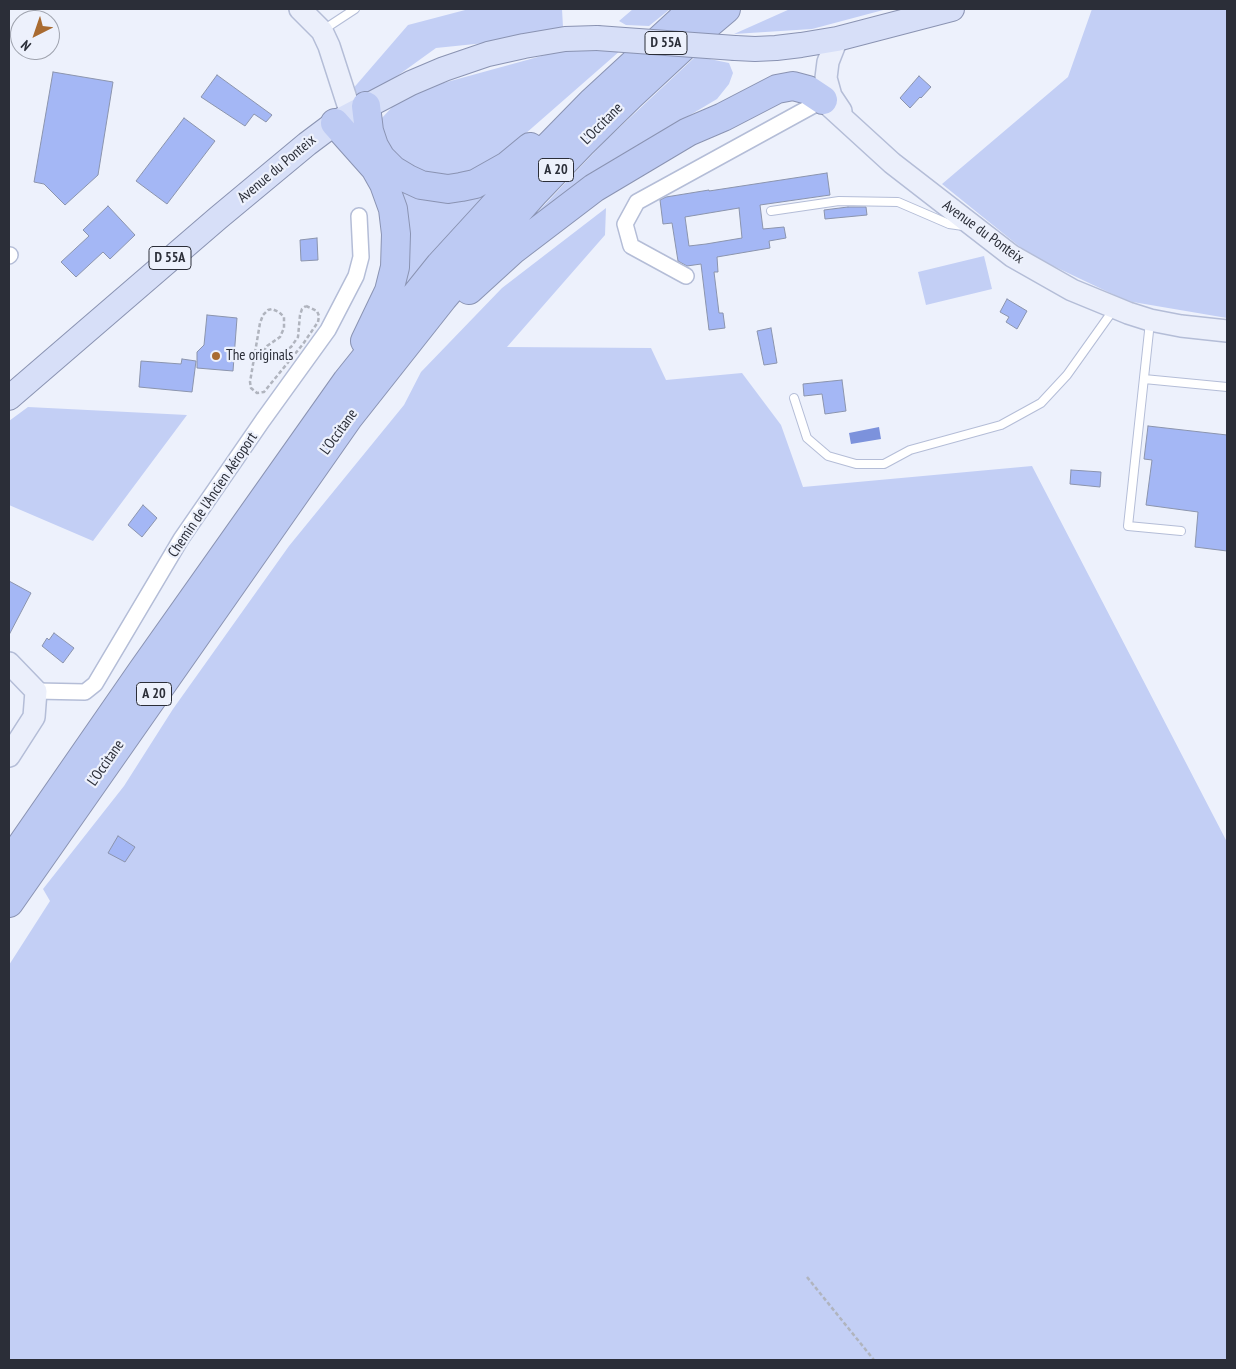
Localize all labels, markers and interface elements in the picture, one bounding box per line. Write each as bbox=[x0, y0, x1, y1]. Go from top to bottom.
north arrow bbox=[10, 10, 60, 60]
road number: D 55A bbox=[645, 32, 687, 54]
text: N bbox=[17, 36, 35, 55]
street label: L'Occitane bbox=[577, 99, 627, 149]
street label: Avenue du Ponteix bbox=[234, 131, 320, 207]
road number: A 20 bbox=[538, 158, 574, 182]
street label: Avenue du Ponteix bbox=[939, 196, 1027, 268]
road number: D 55A bbox=[149, 247, 191, 270]
place label: The originals bbox=[226, 347, 293, 365]
marker: The originals bbox=[210, 350, 222, 362]
street label: L'Occitane bbox=[317, 406, 361, 458]
street label: Chemin de l'Ancien Aéroport bbox=[165, 429, 261, 561]
road number: A 20 bbox=[136, 682, 172, 706]
street label: L'Occitane bbox=[84, 737, 128, 789]

